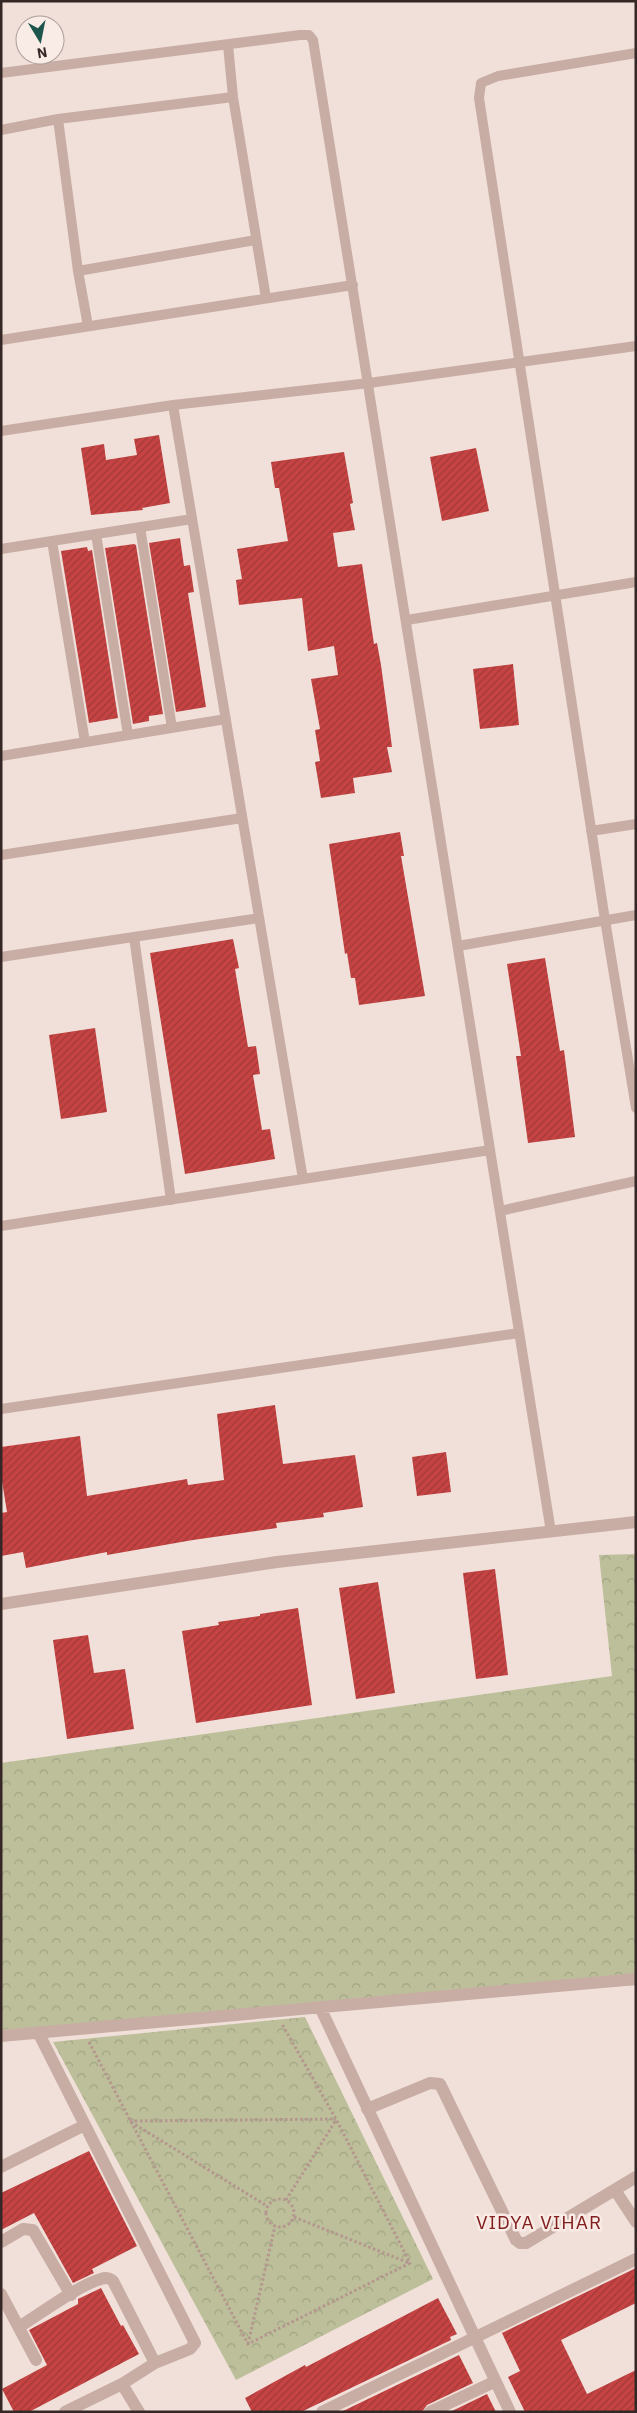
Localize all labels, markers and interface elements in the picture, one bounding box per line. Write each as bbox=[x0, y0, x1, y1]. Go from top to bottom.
north arrow bbox=[15, 15, 65, 65]
text: N bbox=[36, 43, 49, 63]
district label: VIDYA VIHAR bbox=[476, 2210, 602, 2234]

